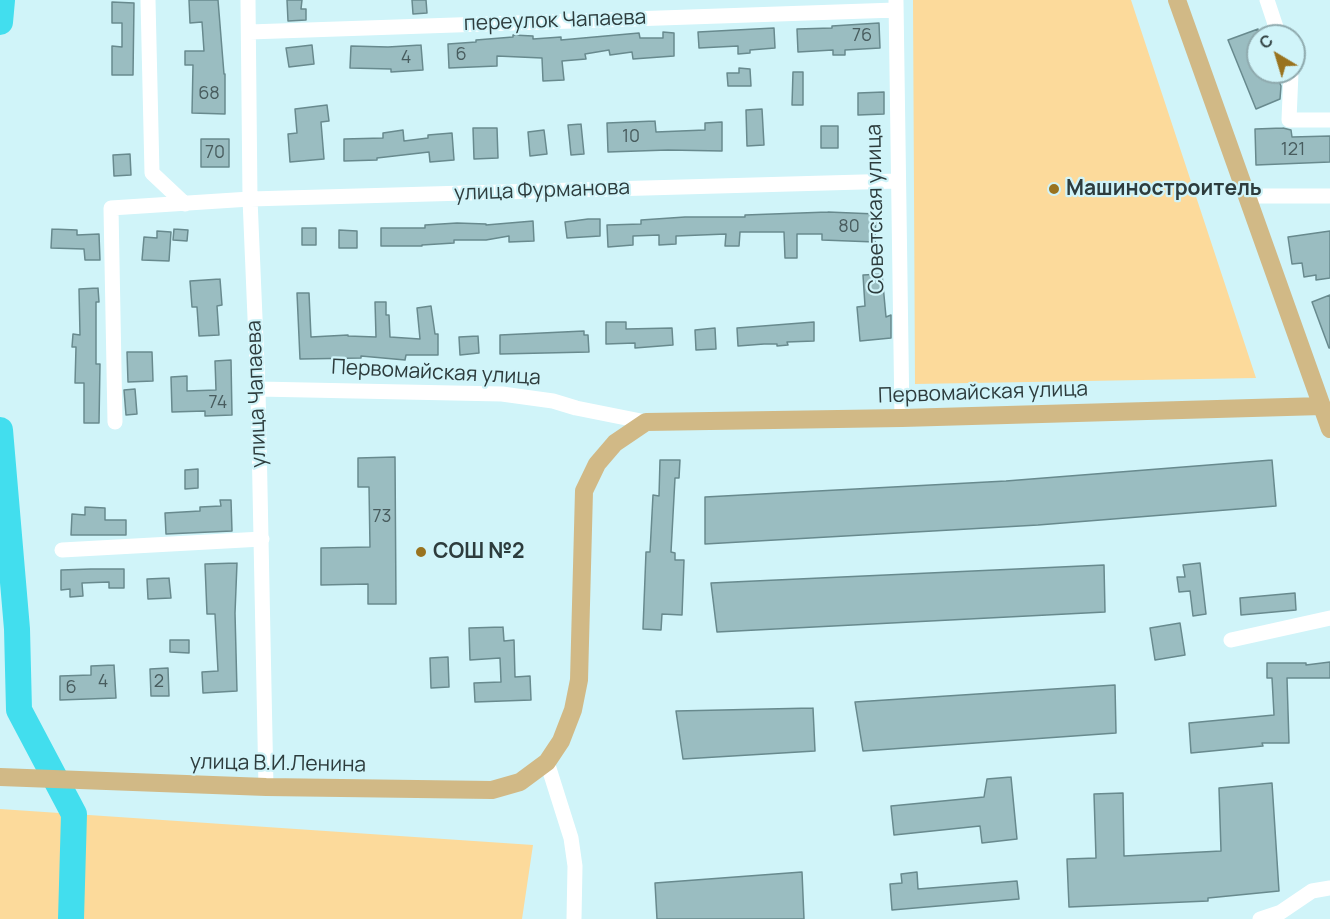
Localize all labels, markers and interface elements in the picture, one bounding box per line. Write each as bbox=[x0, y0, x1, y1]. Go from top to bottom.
street label: переулок Чапаева bbox=[463, 5, 647, 37]
north arrow bbox=[1246, 24, 1306, 84]
house number: 76 bbox=[852, 25, 872, 47]
text: С bbox=[1255, 29, 1278, 54]
house number: 6 bbox=[455, 44, 467, 66]
house number: 4 bbox=[401, 47, 411, 69]
house number: 68 bbox=[198, 83, 220, 105]
street label: Советская улица bbox=[862, 124, 890, 294]
house number: 10 bbox=[622, 126, 640, 148]
house number: 121 bbox=[1281, 139, 1305, 161]
house number: 70 bbox=[205, 142, 225, 164]
street label: улица Фурманова bbox=[454, 175, 630, 207]
place label: Машиностроитель bbox=[1066, 176, 1262, 202]
marker: Машиностроитель bbox=[1047, 182, 1061, 196]
house number: 80 bbox=[838, 216, 860, 238]
street label: улица Чапаева bbox=[242, 320, 272, 468]
street label: Первомайская улица bbox=[331, 355, 541, 391]
street label: Первомайская улица bbox=[878, 377, 1088, 409]
house number: 74 bbox=[209, 392, 227, 414]
house number: 73 bbox=[373, 506, 391, 528]
place label: СОШ №2 bbox=[433, 539, 525, 565]
marker: СОШ №2 bbox=[414, 545, 428, 559]
house number: 4 bbox=[98, 671, 108, 693]
house number: 2 bbox=[154, 671, 164, 693]
house number: 6 bbox=[65, 677, 77, 699]
street label: улица В.И.Ленина bbox=[190, 750, 366, 778]

